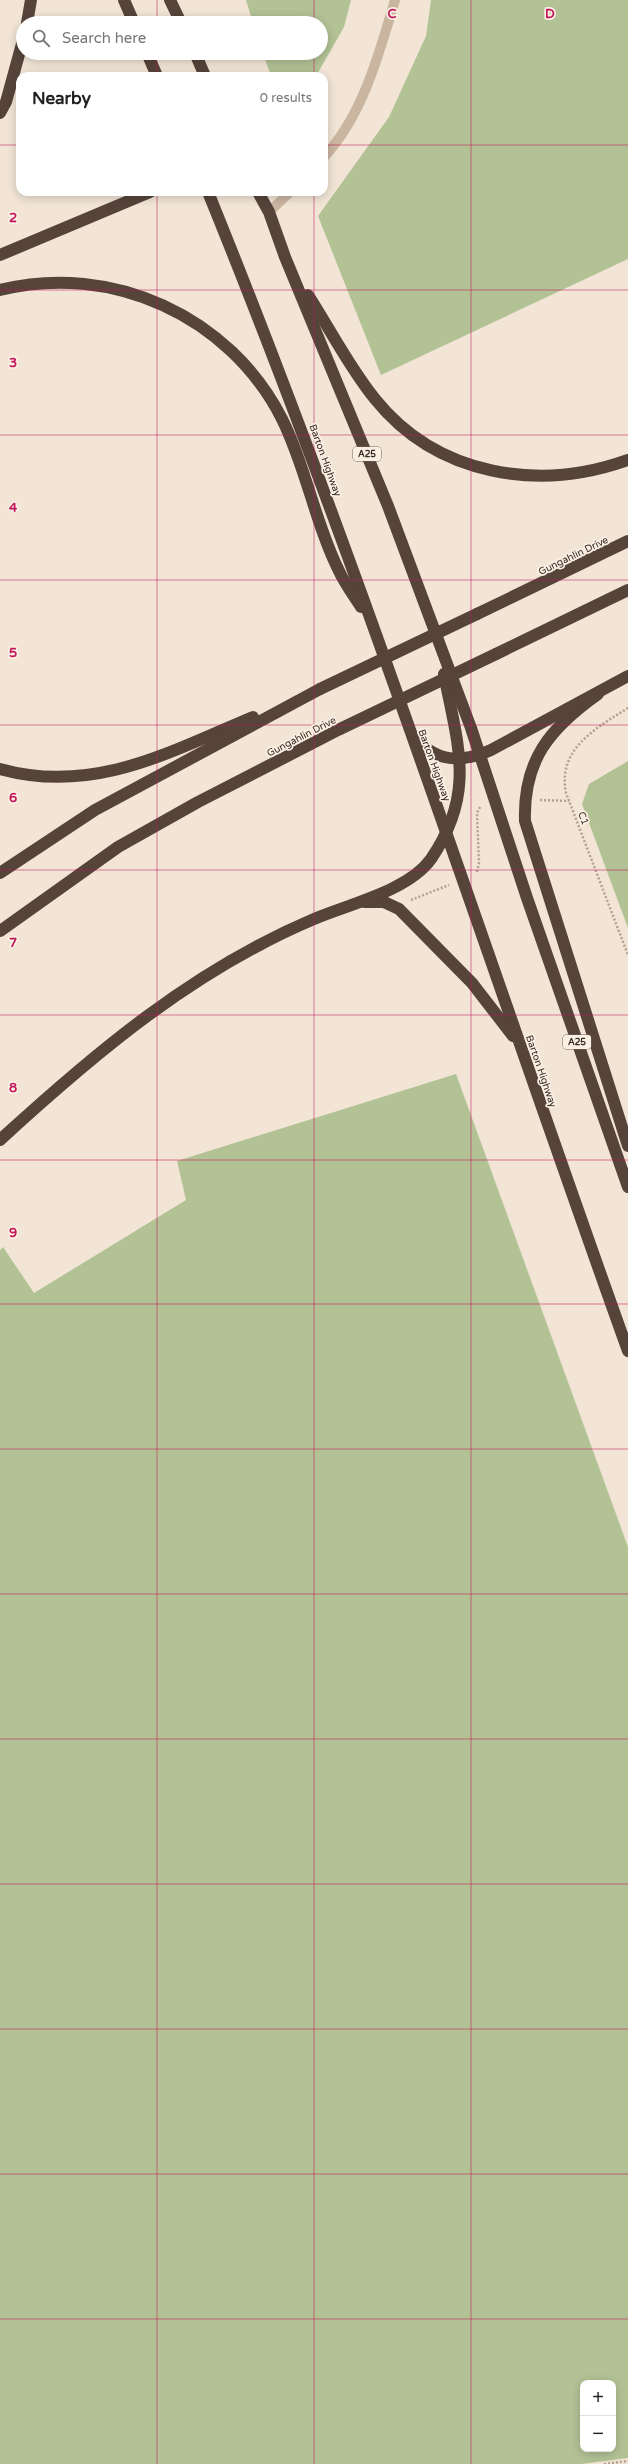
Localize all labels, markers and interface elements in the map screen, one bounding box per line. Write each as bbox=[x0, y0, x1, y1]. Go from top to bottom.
text: C bbox=[387, 6, 397, 22]
text: D bbox=[545, 6, 555, 22]
search box bbox=[16, 16, 328, 60]
icon: search bbox=[30, 27, 52, 49]
text: Search here bbox=[62, 29, 146, 47]
text: Nearby bbox=[32, 88, 91, 109]
text: 0 results bbox=[260, 90, 312, 106]
text: 2 bbox=[9, 210, 17, 226]
text: 3 bbox=[9, 355, 17, 371]
street label: Barton Highway bbox=[306, 423, 344, 499]
road number: A25 bbox=[353, 447, 381, 461]
text: 4 bbox=[9, 500, 18, 516]
street label: Gungahlin Drive bbox=[537, 534, 611, 578]
text: 5 bbox=[9, 645, 17, 661]
street label: Gungahlin Drive bbox=[265, 714, 338, 760]
street label: Barton Highway bbox=[415, 728, 453, 804]
text: 6 bbox=[9, 790, 17, 806]
street label: C1 bbox=[575, 810, 591, 827]
text: 7 bbox=[9, 935, 17, 951]
street label: Barton Highway bbox=[523, 1033, 559, 1110]
road number: A25 bbox=[563, 1035, 591, 1049]
text: 8 bbox=[9, 1080, 17, 1096]
text: 9 bbox=[9, 1225, 17, 1241]
map controls bbox=[580, 2380, 616, 2452]
button: + bbox=[580, 2380, 616, 2416]
button: − bbox=[580, 2416, 616, 2452]

